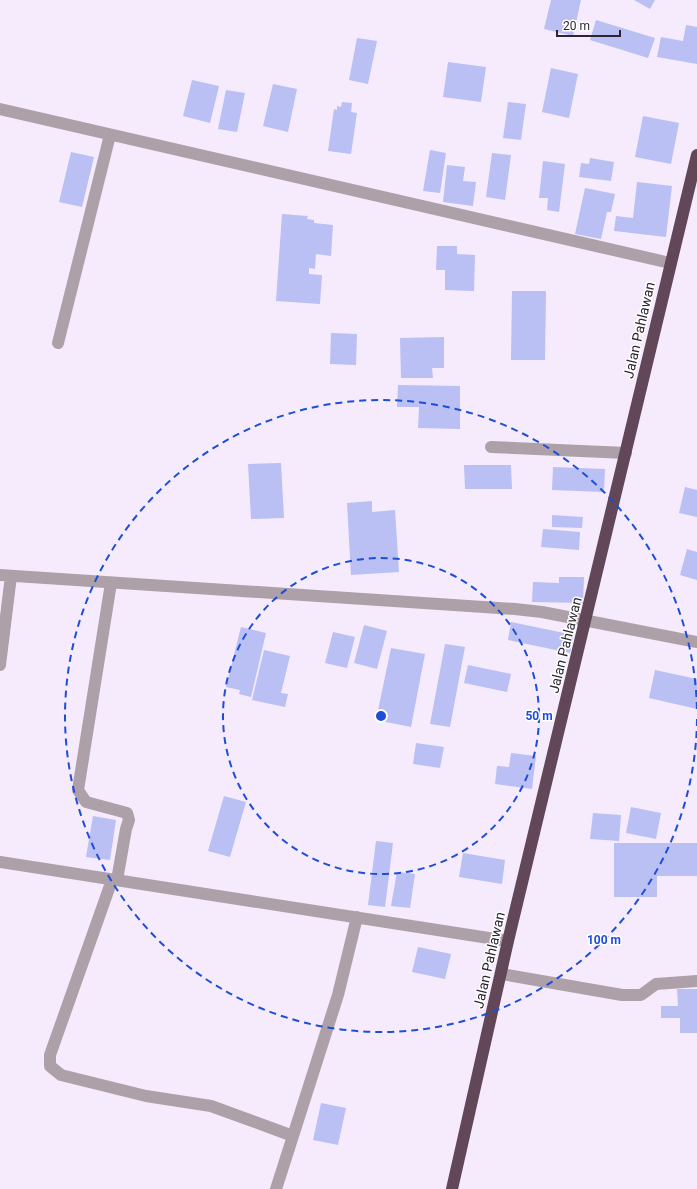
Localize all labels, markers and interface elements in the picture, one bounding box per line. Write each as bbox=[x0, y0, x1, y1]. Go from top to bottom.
scale bar bbox=[557, 12, 620, 38]
text: 20 m bbox=[563, 19, 590, 33]
street label: Jalan Pahlawan bbox=[620, 280, 658, 380]
street label: Jalan Pahlawan bbox=[545, 595, 585, 695]
centre of rings bbox=[374, 709, 388, 723]
text: 50 m bbox=[525, 709, 553, 723]
street label: Jalan Pahlawan bbox=[470, 910, 508, 1010]
text: 100 m bbox=[587, 933, 621, 947]

